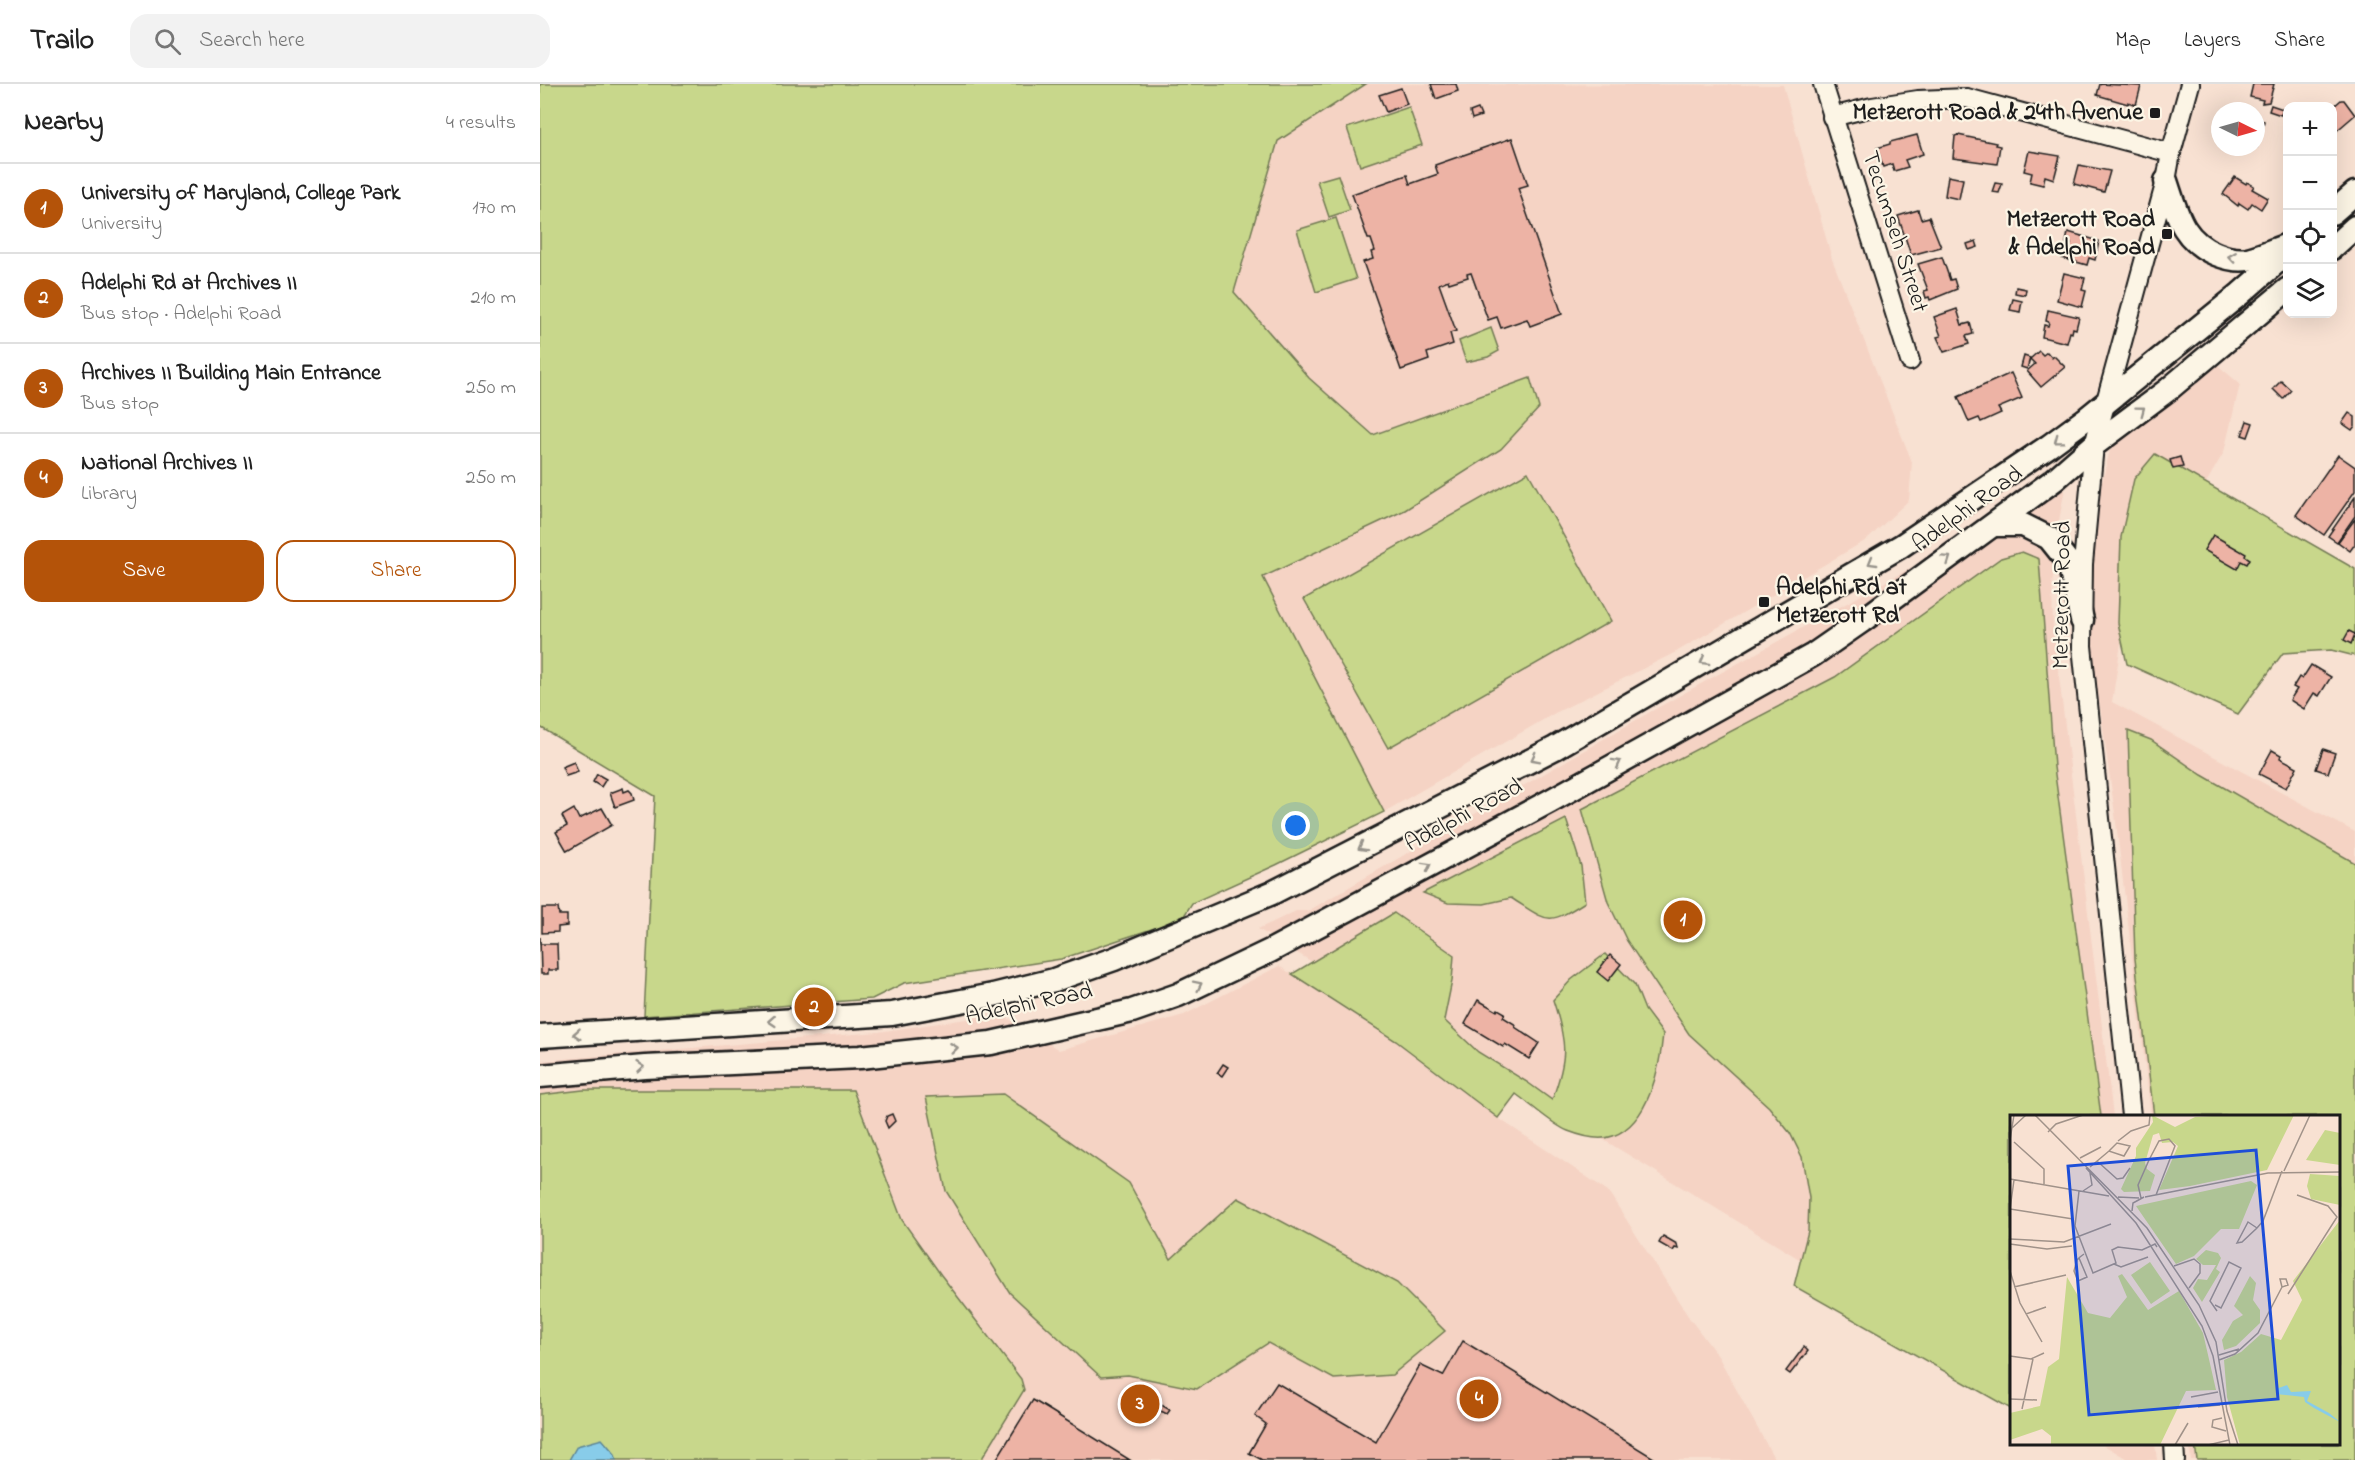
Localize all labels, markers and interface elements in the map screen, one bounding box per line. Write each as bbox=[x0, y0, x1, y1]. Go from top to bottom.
search box bbox=[130, 14, 550, 68]
text: Trailo bbox=[30, 21, 94, 62]
icon: search bbox=[151, 25, 184, 58]
text: Search here bbox=[199, 25, 305, 57]
text: Map bbox=[2115, 26, 2151, 56]
text: Layers bbox=[2184, 26, 2241, 56]
text: Share bbox=[2274, 26, 2325, 56]
place label: Metzerott Road & 24th Avenue bbox=[1853, 96, 2144, 131]
north arrow bbox=[2211, 102, 2265, 156]
map controls bbox=[2283, 102, 2337, 318]
button: + bbox=[2283, 102, 2337, 156]
text: Nearby bbox=[24, 104, 103, 142]
marker: Metzerott Road & 24th Avenue bbox=[2148, 106, 2162, 120]
text: 4 results bbox=[446, 109, 516, 138]
street label: Tecumseh Street bbox=[1851, 147, 1937, 317]
button: − bbox=[2283, 156, 2337, 210]
text: University of Maryland, College Park bbox=[81, 178, 400, 210]
text: 1 bbox=[40, 194, 47, 223]
text: 170 m bbox=[472, 194, 516, 223]
place label: Metzerott Road & Adelphi Road bbox=[2007, 203, 2156, 266]
text: University bbox=[81, 210, 162, 239]
button: locate bbox=[2283, 210, 2337, 264]
marker: Metzerott Road & Adelphi Road bbox=[2160, 227, 2174, 241]
one-way arrow bbox=[2227, 252, 2236, 264]
button: layers bbox=[2283, 264, 2337, 318]
text: Adelphi Rd at Archives II bbox=[81, 268, 297, 300]
text: 2 bbox=[39, 284, 48, 313]
text: 210 m bbox=[471, 284, 516, 313]
text: Bus stop · Adelphi Road bbox=[81, 300, 281, 329]
text: Archives II Building Main Entrance bbox=[81, 358, 381, 390]
text: 3 bbox=[39, 374, 48, 403]
text: 250 m bbox=[465, 374, 516, 403]
text: Bus stop bbox=[81, 390, 159, 419]
one-way arrow bbox=[2135, 406, 2146, 417]
one-way arrow bbox=[2053, 432, 2064, 443]
text: National Archives II bbox=[81, 448, 253, 480]
street label: Adelphi Road bbox=[1905, 458, 2031, 562]
text: 4 bbox=[39, 464, 48, 493]
text: 250 m bbox=[465, 464, 516, 493]
text: Library bbox=[81, 480, 137, 509]
street label: Metzerott Road bbox=[2044, 520, 2082, 670]
button: Save bbox=[24, 540, 264, 602]
button: Share bbox=[276, 540, 516, 602]
one-way arrow bbox=[1868, 555, 1878, 566]
one-way arrow bbox=[1940, 555, 1951, 566]
place label: Adelphi Rd at Metzerott Rd bbox=[1776, 571, 1908, 634]
marker: Adelphi Rd at Metzerott Rd bbox=[1757, 595, 1771, 609]
one-way arrow bbox=[1700, 653, 1710, 665]
one-way arrow bbox=[1531, 751, 1542, 762]
one-way arrow bbox=[1611, 759, 1621, 771]
street label: Adelphi Road bbox=[1399, 770, 1530, 862]
your location bbox=[1281, 811, 1310, 840]
one-way arrow bbox=[1357, 840, 1368, 851]
one-way arrow bbox=[1421, 862, 1431, 873]
pin: 1 bbox=[1664, 898, 1702, 942]
street label: Adelphi Road bbox=[962, 974, 1096, 1036]
one-way arrow bbox=[1191, 980, 1202, 992]
pin: 2 bbox=[794, 984, 834, 1030]
one-way arrow bbox=[767, 1015, 776, 1028]
one-way arrow bbox=[573, 1027, 582, 1040]
one-way arrow bbox=[950, 1042, 959, 1055]
one-way arrow bbox=[636, 1061, 645, 1074]
inset map bbox=[2010, 1115, 2340, 1445]
pin: 4 bbox=[1460, 1376, 1498, 1422]
pin: 3 bbox=[1120, 1382, 1160, 1426]

